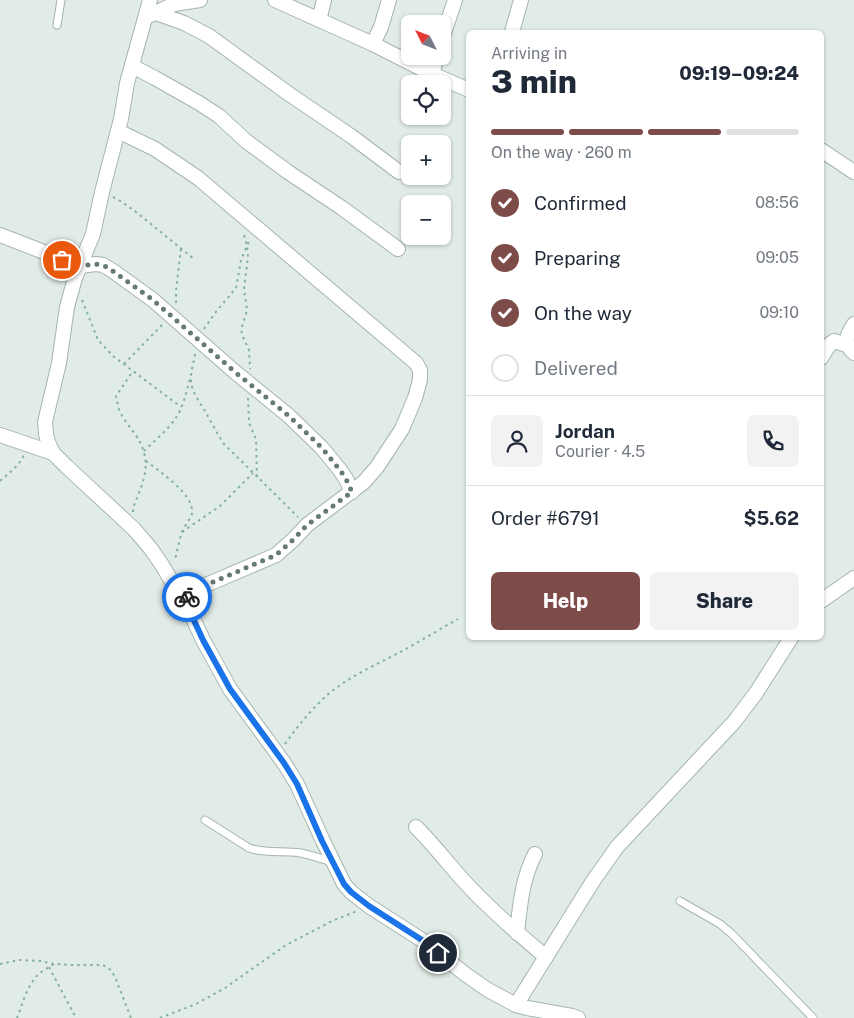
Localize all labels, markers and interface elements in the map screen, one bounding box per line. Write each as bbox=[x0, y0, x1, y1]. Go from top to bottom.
north arrow bbox=[401, 15, 451, 65]
map controls bbox=[401, 15, 451, 245]
text: Arriving in bbox=[491, 44, 567, 63]
text: 09:19–09:24 bbox=[679, 62, 799, 84]
text: 3 min bbox=[491, 63, 577, 100]
button: locate bbox=[401, 75, 451, 125]
button: + bbox=[401, 135, 451, 185]
text: On the way · 260 m bbox=[491, 143, 632, 162]
icon: check bbox=[491, 189, 519, 217]
text: Confirmed bbox=[534, 192, 627, 214]
text: 08:56 bbox=[755, 193, 799, 212]
button: − bbox=[401, 195, 451, 245]
pin bbox=[41, 239, 83, 281]
icon: check bbox=[491, 244, 519, 272]
icon: bag bbox=[48, 246, 76, 274]
text: Preparing bbox=[534, 247, 621, 269]
text: 09:05 bbox=[756, 248, 799, 267]
icon: check bbox=[491, 299, 519, 327]
text: On the way bbox=[534, 302, 632, 324]
text: 09:10 bbox=[759, 303, 799, 322]
text: Delivered bbox=[534, 357, 618, 379]
button: person bbox=[491, 415, 543, 467]
button: phone bbox=[747, 415, 799, 467]
text: Jordan bbox=[555, 420, 615, 442]
text: Courier · 4.5 bbox=[555, 442, 645, 461]
text: Order #6791 bbox=[491, 507, 600, 529]
text: $5.62 bbox=[744, 507, 799, 529]
courier bbox=[162, 572, 212, 622]
button: Help bbox=[491, 572, 640, 630]
button: Share bbox=[650, 572, 799, 630]
icon: bike bbox=[173, 583, 201, 611]
pin bbox=[417, 932, 459, 974]
icon: home bbox=[424, 939, 452, 967]

